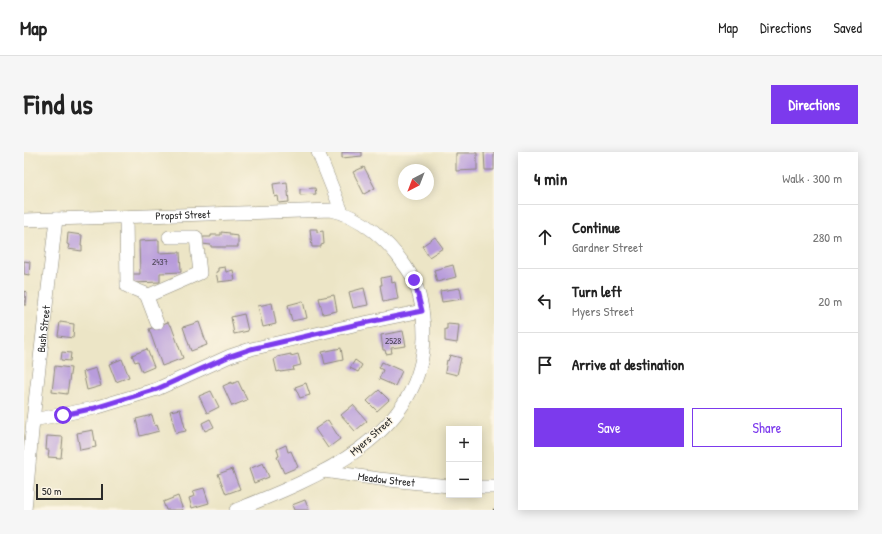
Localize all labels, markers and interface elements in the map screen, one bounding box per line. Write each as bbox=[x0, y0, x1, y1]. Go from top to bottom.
text: Map bbox=[20, 15, 47, 41]
text: Map bbox=[718, 18, 738, 37]
text: Directions bbox=[760, 18, 811, 37]
text: Saved bbox=[833, 18, 862, 37]
text: Find us bbox=[24, 85, 93, 123]
button: Directions bbox=[771, 85, 858, 124]
north arrow bbox=[398, 164, 434, 200]
text: 4 min bbox=[534, 167, 567, 190]
text: Walk · 300 m bbox=[782, 169, 842, 187]
street label: Propst Street bbox=[155, 207, 211, 223]
text: Continue bbox=[572, 217, 620, 238]
icon: ahead bbox=[534, 226, 556, 248]
text: 280 m bbox=[813, 228, 842, 246]
text: Gardner Street bbox=[572, 238, 643, 256]
house number: 2437 bbox=[152, 256, 169, 268]
route end bbox=[405, 271, 423, 289]
text: Turn left bbox=[572, 281, 622, 302]
icon: left bbox=[534, 290, 556, 312]
text: 20 m bbox=[818, 292, 842, 310]
text: Myers Street bbox=[572, 302, 634, 320]
street label: Bush Street bbox=[34, 305, 53, 353]
house number: 2528 bbox=[385, 335, 401, 347]
icon: arrive bbox=[534, 354, 556, 376]
text: Arrive at destination bbox=[572, 354, 684, 375]
route start bbox=[54, 406, 72, 424]
button: Save bbox=[534, 408, 684, 447]
button: Share bbox=[692, 408, 842, 447]
street label: Myers Street bbox=[347, 413, 395, 458]
map controls bbox=[446, 426, 482, 498]
button: + bbox=[446, 426, 482, 462]
button: − bbox=[446, 462, 482, 498]
street label: Meadow Street bbox=[357, 469, 416, 490]
scale bar bbox=[36, 482, 103, 501]
text: 50 m bbox=[42, 484, 62, 498]

